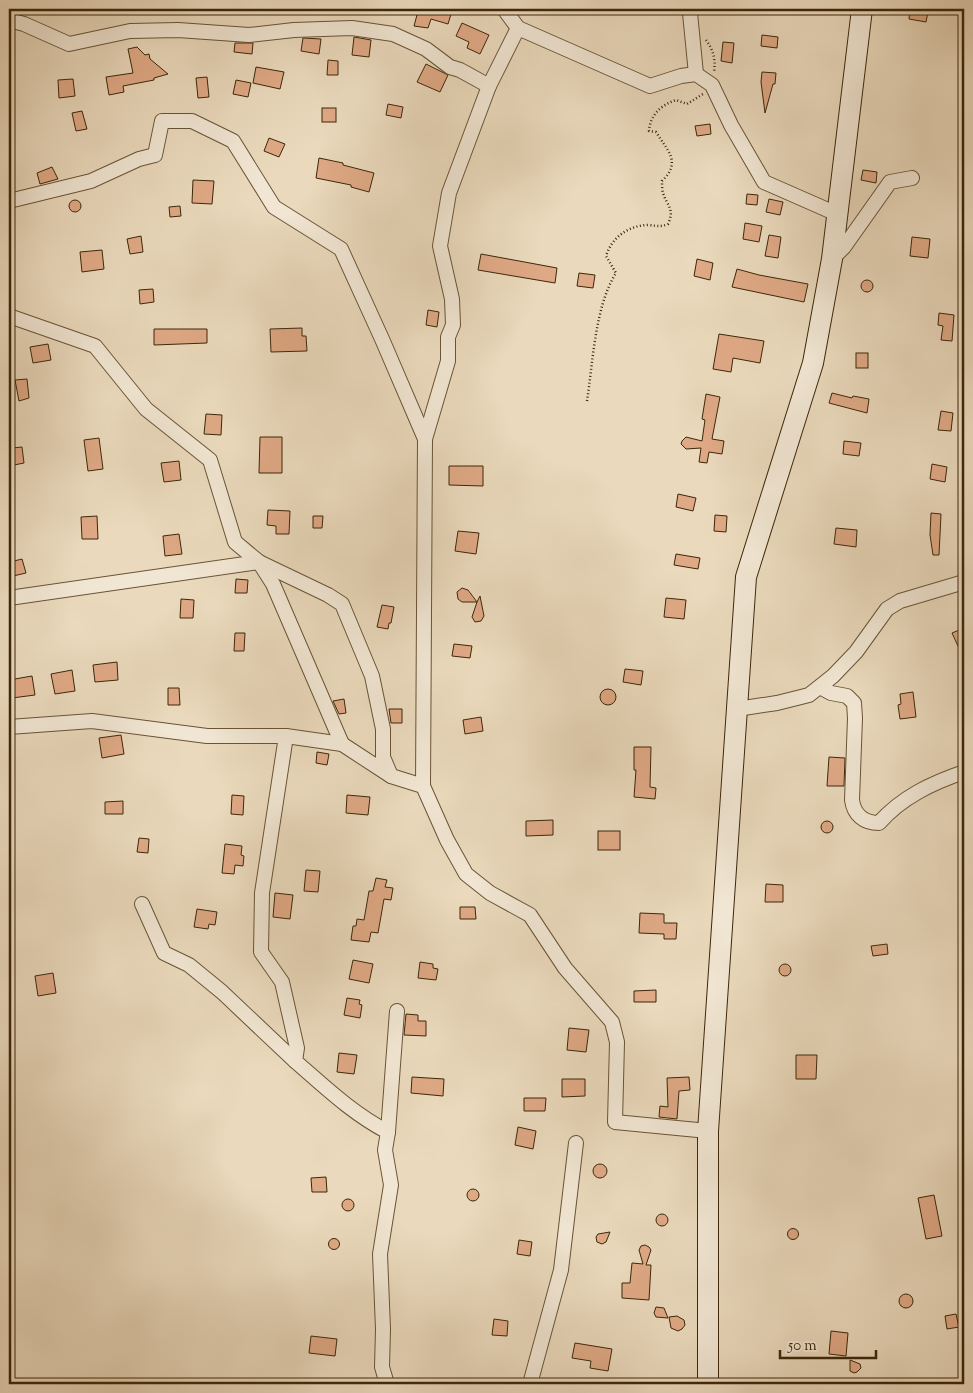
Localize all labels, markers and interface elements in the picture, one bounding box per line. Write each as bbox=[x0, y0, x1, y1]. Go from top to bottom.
scale bar bbox=[780, 1328, 877, 1360]
text: 50 m bbox=[787, 1336, 817, 1357]

